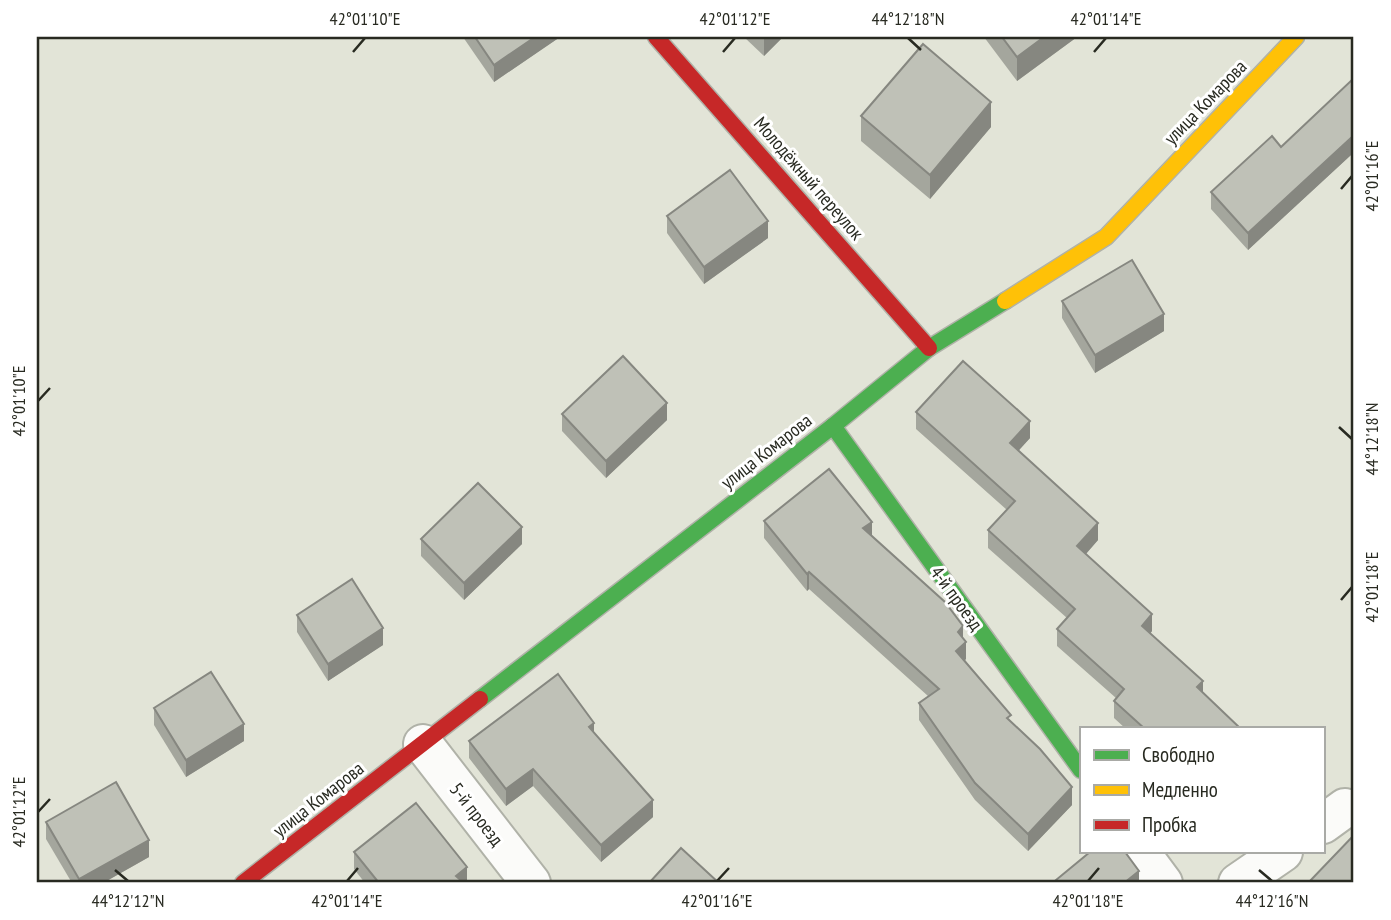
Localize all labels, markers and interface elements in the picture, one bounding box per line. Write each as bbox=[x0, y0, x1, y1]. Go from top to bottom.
text: 42°01'10"E bbox=[330, 7, 400, 30]
text: 42°01'12"E bbox=[700, 7, 770, 30]
text: 44°12'18"N bbox=[872, 7, 944, 30]
text: 42°01'14"E bbox=[1071, 7, 1141, 30]
street label: улица Комарова bbox=[1159, 54, 1251, 150]
street label: Молодёжный переулок bbox=[749, 111, 869, 245]
text: 42°01'16"E bbox=[1360, 141, 1383, 211]
text: 42°01'10"E bbox=[7, 366, 30, 436]
text: 44°12'18"N bbox=[1360, 403, 1383, 475]
street label: улица Комарова bbox=[716, 408, 816, 494]
text: 42°01'18"E bbox=[1360, 552, 1383, 622]
street label: 4-й проезд bbox=[926, 561, 989, 635]
legend bbox=[1080, 727, 1324, 853]
text: Свободно bbox=[1142, 741, 1215, 768]
street label: улица Комарова bbox=[268, 756, 368, 842]
text: Медленно bbox=[1142, 776, 1218, 803]
text: 42°01'12"E bbox=[7, 777, 30, 847]
street label: 5-й проезд bbox=[445, 777, 510, 851]
text: Пробка bbox=[1142, 811, 1197, 838]
text: 44°12'12"N bbox=[92, 889, 164, 912]
text: 42°01'14"E bbox=[312, 889, 382, 912]
text: 42°01'16"E bbox=[682, 889, 752, 912]
text: 42°01'18"E bbox=[1053, 889, 1123, 912]
text: 44°12'16"N bbox=[1236, 889, 1308, 912]

